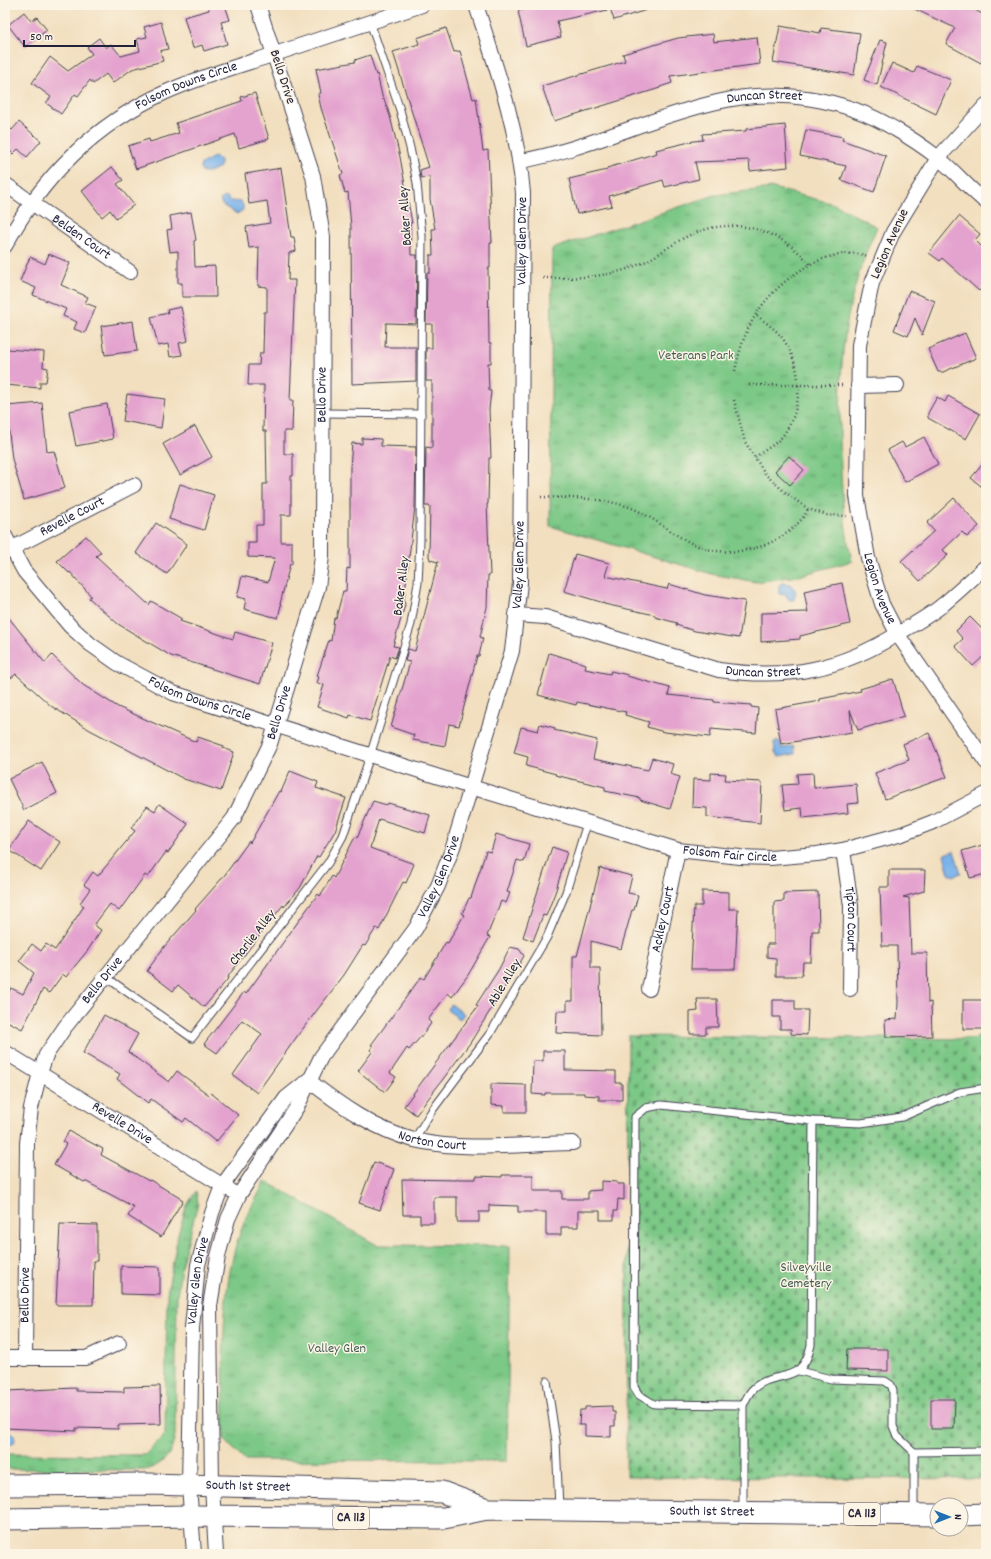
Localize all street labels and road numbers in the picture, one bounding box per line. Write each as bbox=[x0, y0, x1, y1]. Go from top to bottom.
street label: Bello Drive bbox=[264, 47, 300, 107]
street label: Folsom Downs Circle bbox=[132, 57, 240, 116]
street label: Duncan Street bbox=[725, 86, 804, 110]
street label: Baker Alley bbox=[394, 185, 418, 246]
street label: Valley Glen Drive bbox=[512, 197, 533, 285]
street label: Legion Avenue bbox=[866, 206, 914, 282]
street label: Belden Court bbox=[47, 210, 115, 265]
street label: Bello Drive bbox=[312, 367, 333, 423]
street label: Revelle Court bbox=[36, 492, 108, 542]
street label: Valley Glen Drive bbox=[507, 521, 530, 610]
street label: Legion Avenue bbox=[857, 551, 901, 628]
street label: Baker Alley bbox=[388, 555, 416, 617]
street label: Duncan Street bbox=[724, 661, 802, 684]
street label: Folsom Downs Circle bbox=[144, 671, 254, 727]
street label: Bello Drive bbox=[262, 683, 297, 742]
street label: Valley Glen Drive bbox=[413, 833, 466, 922]
street label: Folsom Fair Circle bbox=[682, 841, 778, 868]
street label: Ackley Court bbox=[647, 885, 680, 954]
street label: Tipton Court bbox=[838, 886, 861, 952]
street label: Charlie Alley bbox=[225, 905, 282, 970]
street label: Bello Drive bbox=[77, 952, 128, 1009]
street label: Able Alley bbox=[483, 955, 527, 1011]
street label: Revelle Drive bbox=[88, 1097, 156, 1150]
street label: Norton Court bbox=[395, 1126, 467, 1156]
street label: Valley Glen Drive bbox=[182, 1235, 215, 1325]
street label: Bello Drive bbox=[15, 1267, 36, 1323]
street label: South 1st Street bbox=[205, 1476, 291, 1498]
street label: South 1st Street bbox=[670, 1501, 755, 1523]
road number: CA 113 bbox=[844, 1503, 880, 1525]
road number: CA 113 bbox=[333, 1507, 369, 1529]

